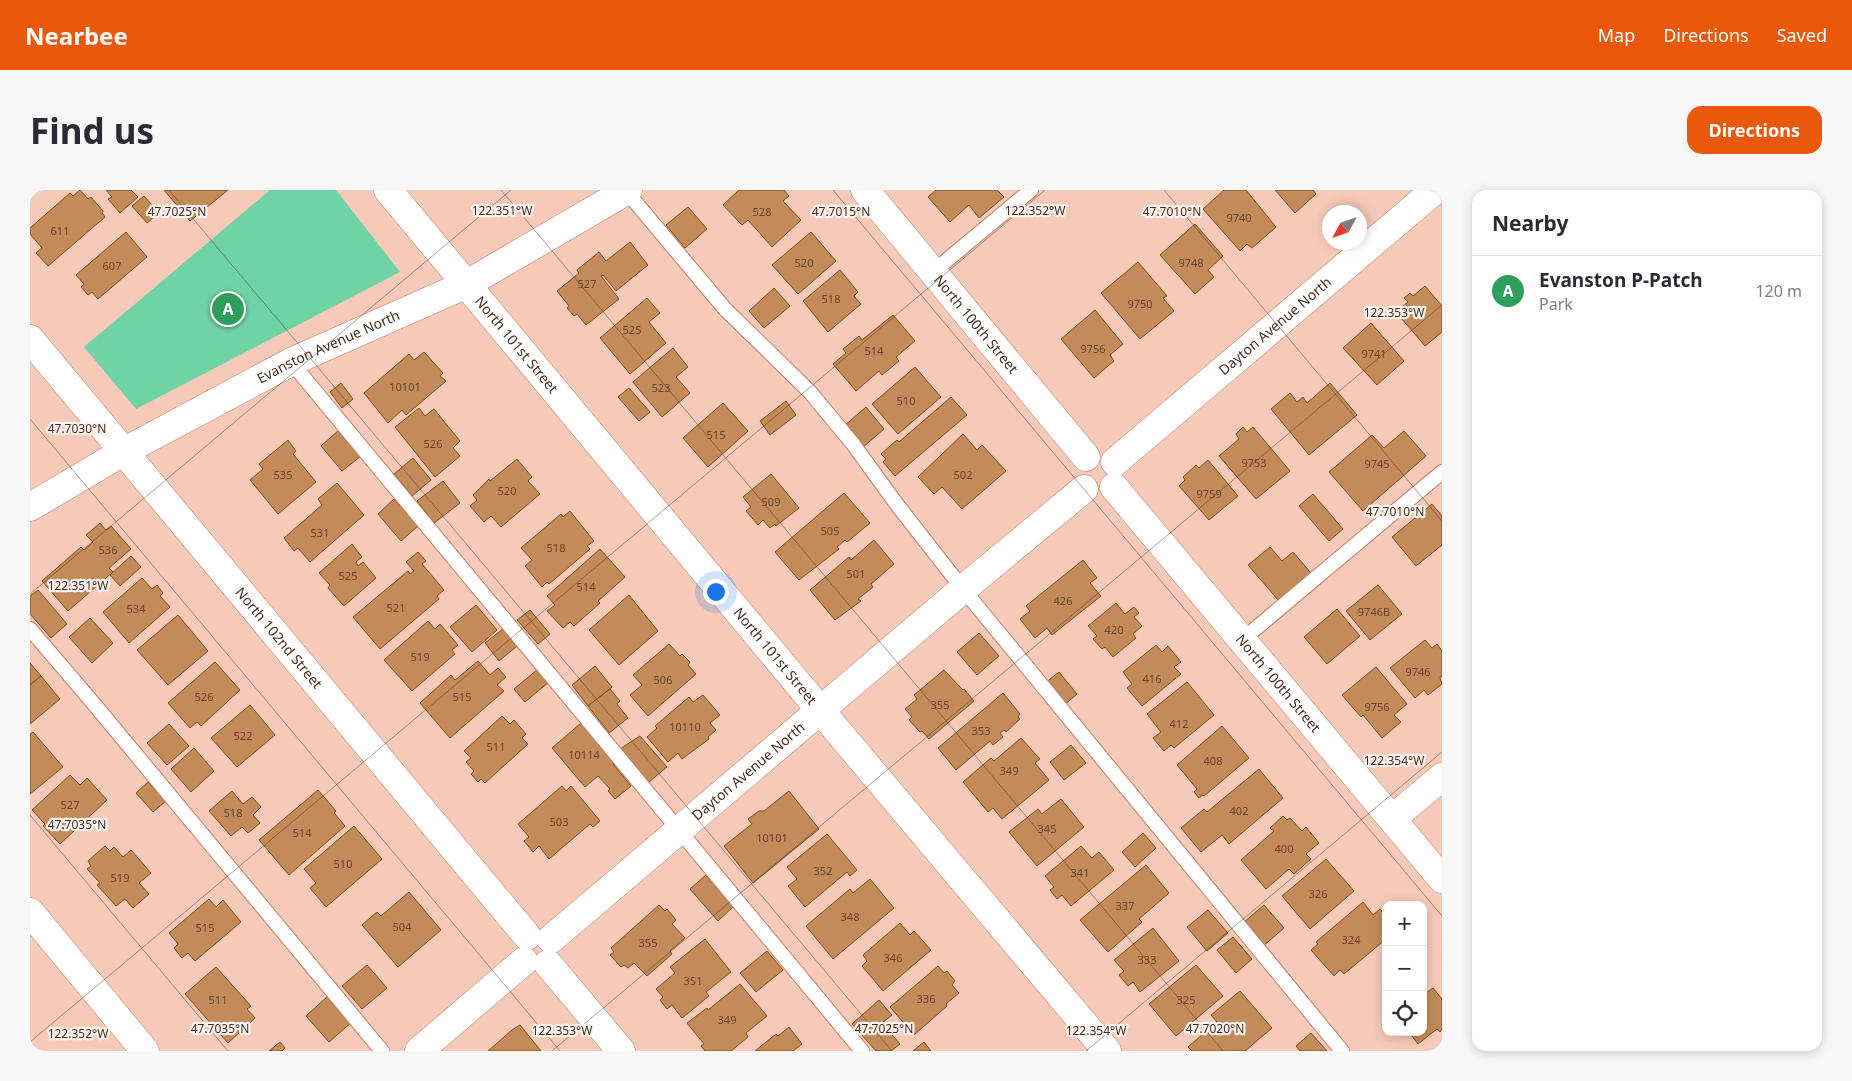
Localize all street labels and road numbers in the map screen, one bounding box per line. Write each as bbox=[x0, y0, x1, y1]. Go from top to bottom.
street label: North 100th Street bbox=[930, 270, 1023, 377]
street label: Dayton Avenue North bbox=[1214, 272, 1335, 379]
street label: North 101st Street bbox=[471, 292, 563, 397]
street label: Evanston Avenue North bbox=[253, 305, 403, 388]
street label: North 102nd Street bbox=[232, 583, 327, 692]
street label: North 101st Street bbox=[730, 603, 822, 708]
street label: North 100th Street bbox=[1232, 630, 1325, 736]
street label: Dayton Avenue North bbox=[688, 718, 809, 824]

